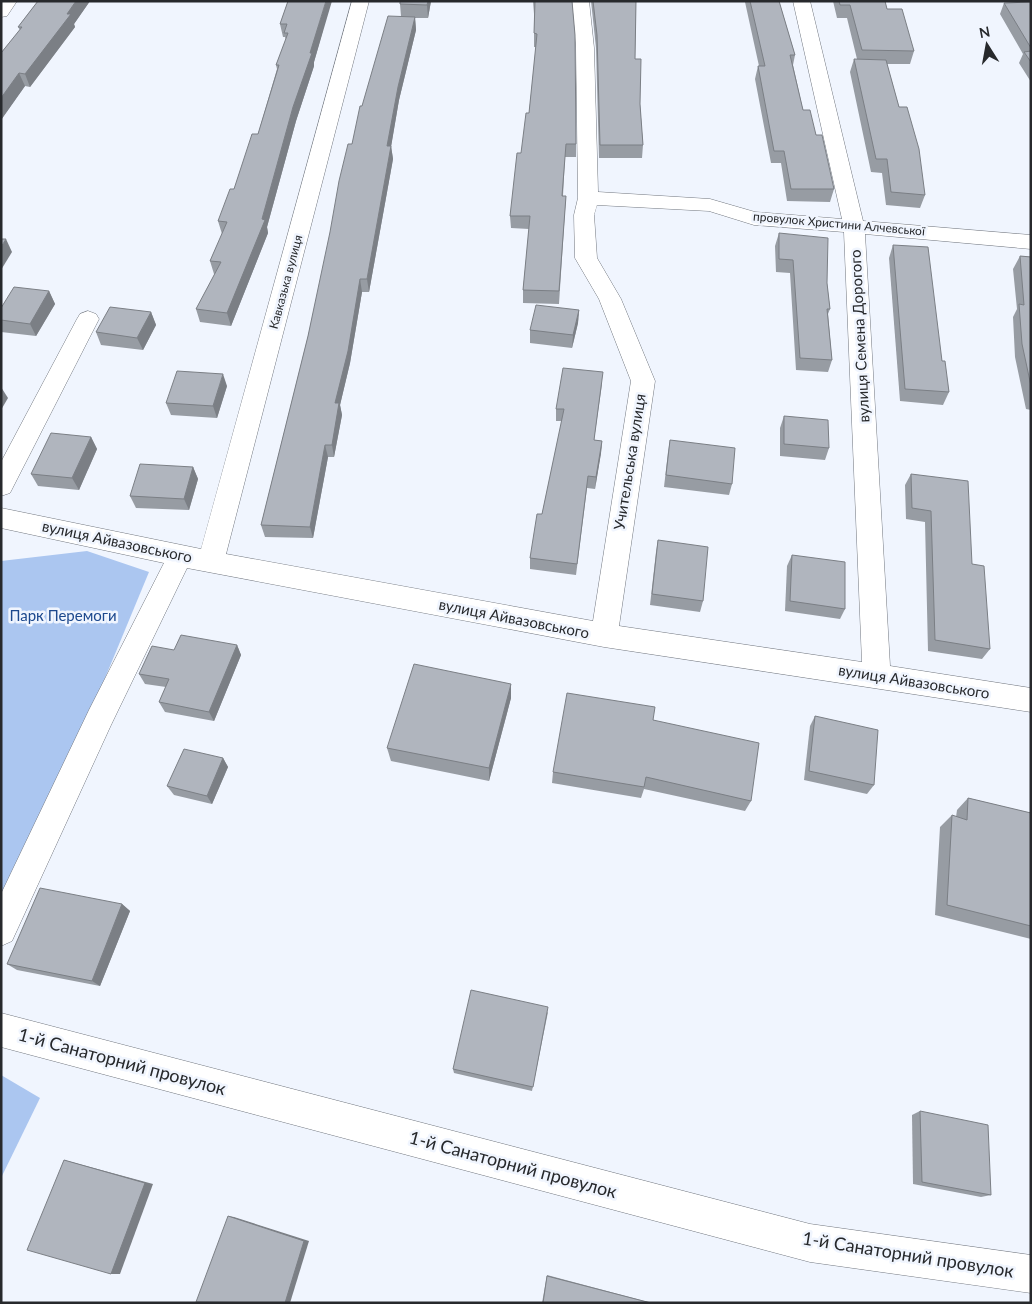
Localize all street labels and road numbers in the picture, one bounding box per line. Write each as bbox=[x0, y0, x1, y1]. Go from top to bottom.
street label: провулок Христини Алчевської bbox=[753, 209, 927, 239]
street label: Кавказька вулиця bbox=[266, 233, 305, 331]
street label: вулиця Семена Дорогого bbox=[845, 249, 873, 423]
street label: Учительська вулиця bbox=[609, 392, 649, 531]
street label: вулиця Айвазовського bbox=[41, 516, 194, 566]
street label: вулиця Айвазовського bbox=[437, 595, 591, 641]
street label: вулиця Айвазовського bbox=[837, 660, 991, 702]
street label: 1-й Санаторний провулок bbox=[16, 1023, 229, 1100]
street label: 1-й Санаторний провулок bbox=[407, 1126, 620, 1203]
street label: 1-й Санаторний провулок bbox=[801, 1226, 1016, 1282]

